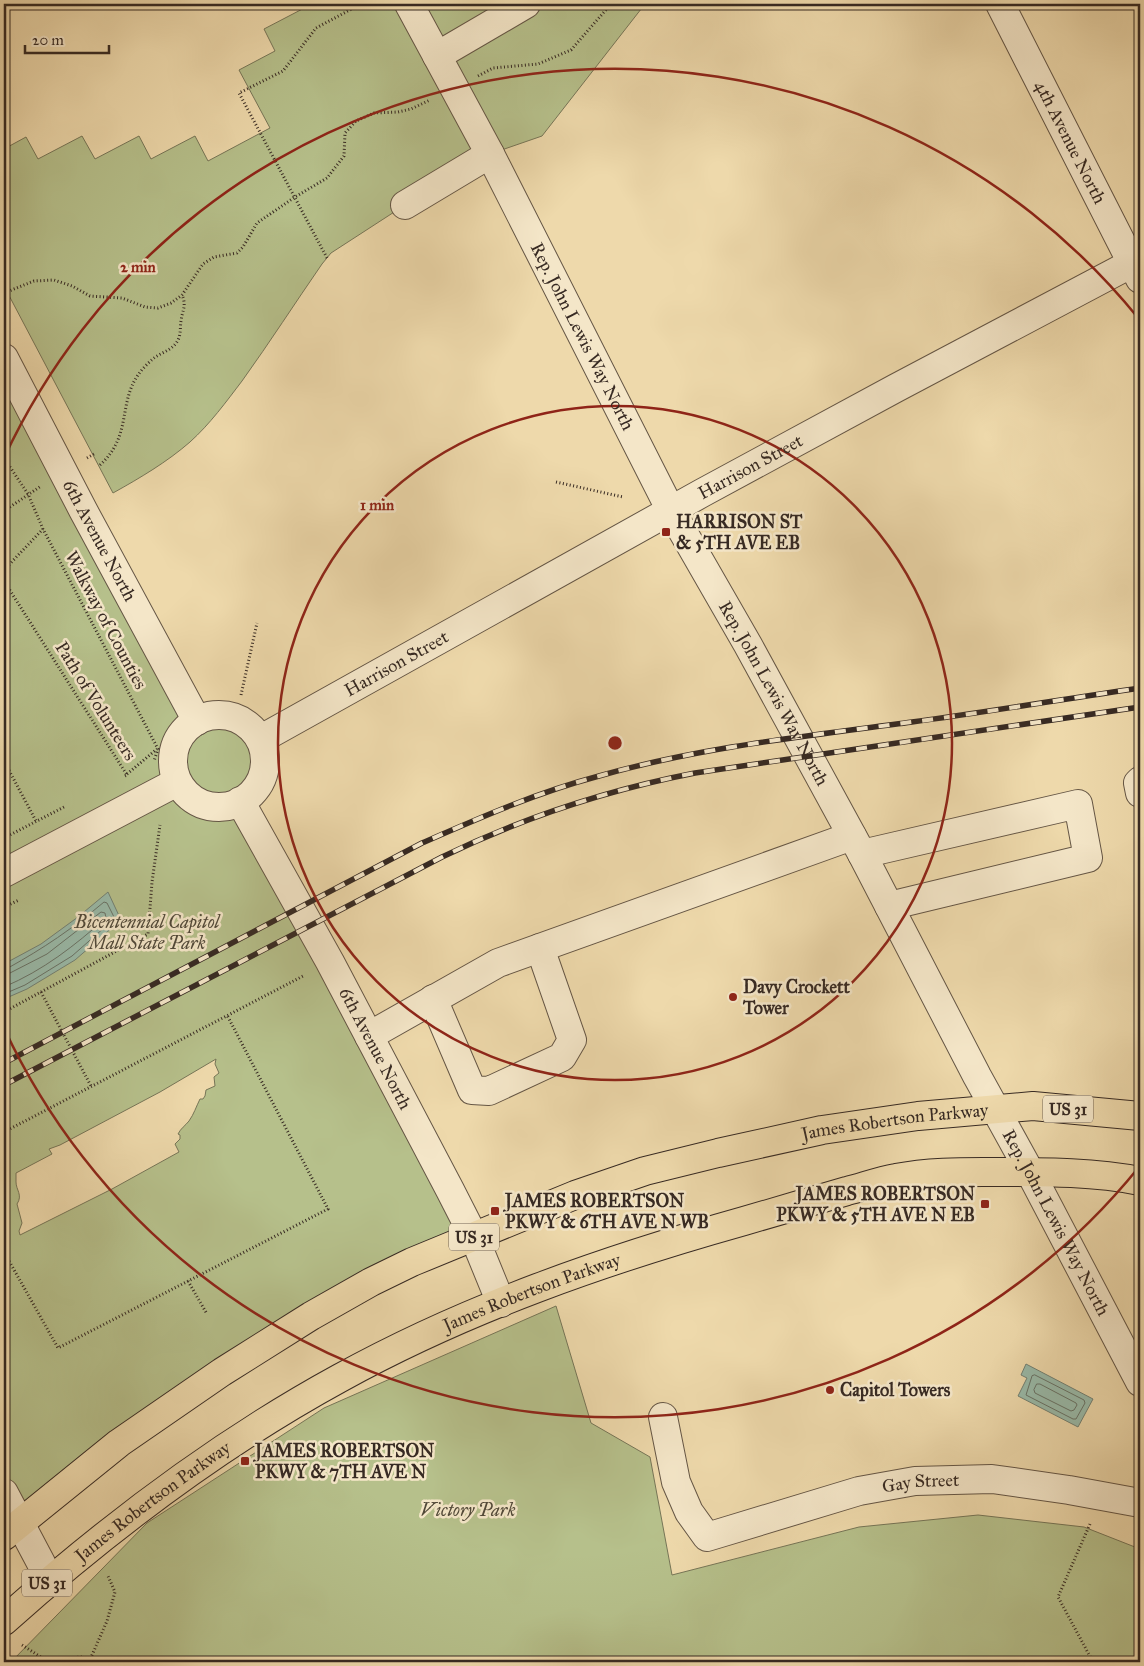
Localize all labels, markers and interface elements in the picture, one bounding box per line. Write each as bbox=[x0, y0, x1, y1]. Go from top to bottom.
scale bar bbox=[25, 22, 109, 54]
text: 20 m bbox=[32, 31, 64, 49]
street label: 4th Avenue North bbox=[1030, 77, 1111, 208]
street label: Rep. John Lewis Way North bbox=[526, 239, 639, 434]
text: 2 min bbox=[120, 258, 157, 276]
street label: Harrison Street bbox=[694, 429, 807, 504]
street label: 6th Avenue North bbox=[58, 476, 141, 605]
text: 1 min bbox=[360, 496, 395, 514]
place label: HARRISON ST & 5TH AVE EB bbox=[676, 511, 803, 554]
marker: HARRISON ST & 5TH AVE EB bbox=[660, 526, 672, 538]
street label: Walkway of Counties bbox=[60, 547, 152, 693]
street label: Rep. John Lewis Way North bbox=[714, 597, 834, 789]
street label: Harrison Street bbox=[340, 625, 453, 701]
street label: Path of Volunteers bbox=[51, 637, 141, 765]
centre of rings bbox=[606, 734, 624, 752]
park label: Bicentennial Capitol Mall State Park bbox=[74, 911, 221, 954]
place label: Davy Crockett Tower bbox=[742, 976, 850, 1019]
street label: 6th Avenue North bbox=[334, 984, 417, 1113]
marker: Davy Crockett Tower bbox=[727, 991, 739, 1003]
road number: US 31 bbox=[1043, 1096, 1093, 1122]
street label: James Robertson Parkway bbox=[797, 1099, 990, 1147]
street label: Rep. John Lewis Way North bbox=[998, 1126, 1114, 1320]
place label: JAMES ROBERTSON PKWY & 5TH AVE N EB bbox=[776, 1183, 976, 1226]
place label: JAMES ROBERTSON PKWY & 6TH AVE N WB bbox=[503, 1190, 709, 1233]
marker: JAMES ROBERTSON PKWY & 5TH AVE N EB bbox=[979, 1198, 991, 1210]
marker: JAMES ROBERTSON PKWY & 6TH AVE N WB bbox=[489, 1205, 501, 1217]
road number: US 31 bbox=[449, 1224, 499, 1250]
street label: James Robertson Parkway bbox=[438, 1248, 624, 1338]
place label: Capitol Towers bbox=[840, 1379, 951, 1402]
marker: Capitol Towers bbox=[824, 1384, 836, 1396]
street label: James Robertson Parkway bbox=[69, 1436, 235, 1568]
place label: JAMES ROBERTSON PKWY & 7TH AVE N bbox=[253, 1440, 435, 1483]
marker: JAMES ROBERTSON PKWY & 7TH AVE N bbox=[239, 1455, 251, 1467]
street label: Gay Street bbox=[880, 1469, 960, 1498]
park label: Victory Park bbox=[421, 1499, 515, 1521]
road number: US 31 bbox=[22, 1570, 72, 1596]

